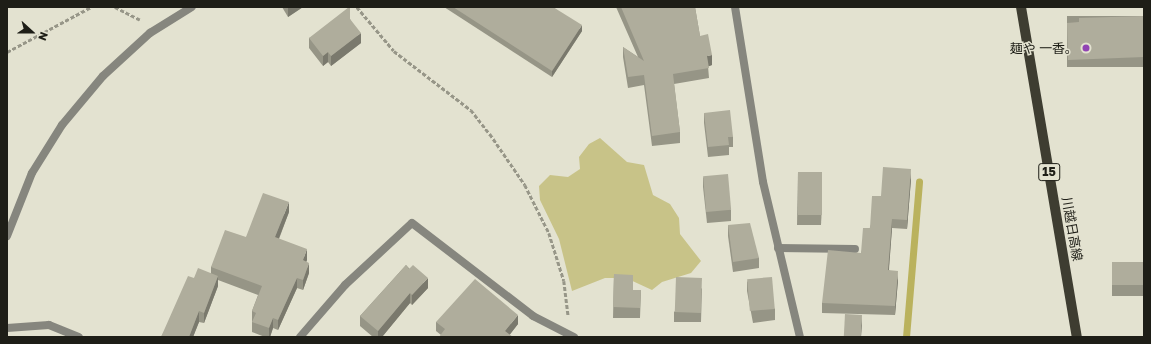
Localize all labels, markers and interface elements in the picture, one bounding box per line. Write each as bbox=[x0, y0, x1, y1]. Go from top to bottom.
north arrow bbox=[12, 12, 52, 52]
text: N bbox=[36, 30, 51, 43]
place label: 麺や 一香。 bbox=[1010, 40, 1078, 56]
marker: 麺や 一香。 bbox=[1081, 43, 1091, 53]
road number: 15 bbox=[1038, 162, 1060, 182]
street label: 川越日高線 bbox=[1059, 196, 1085, 262]

